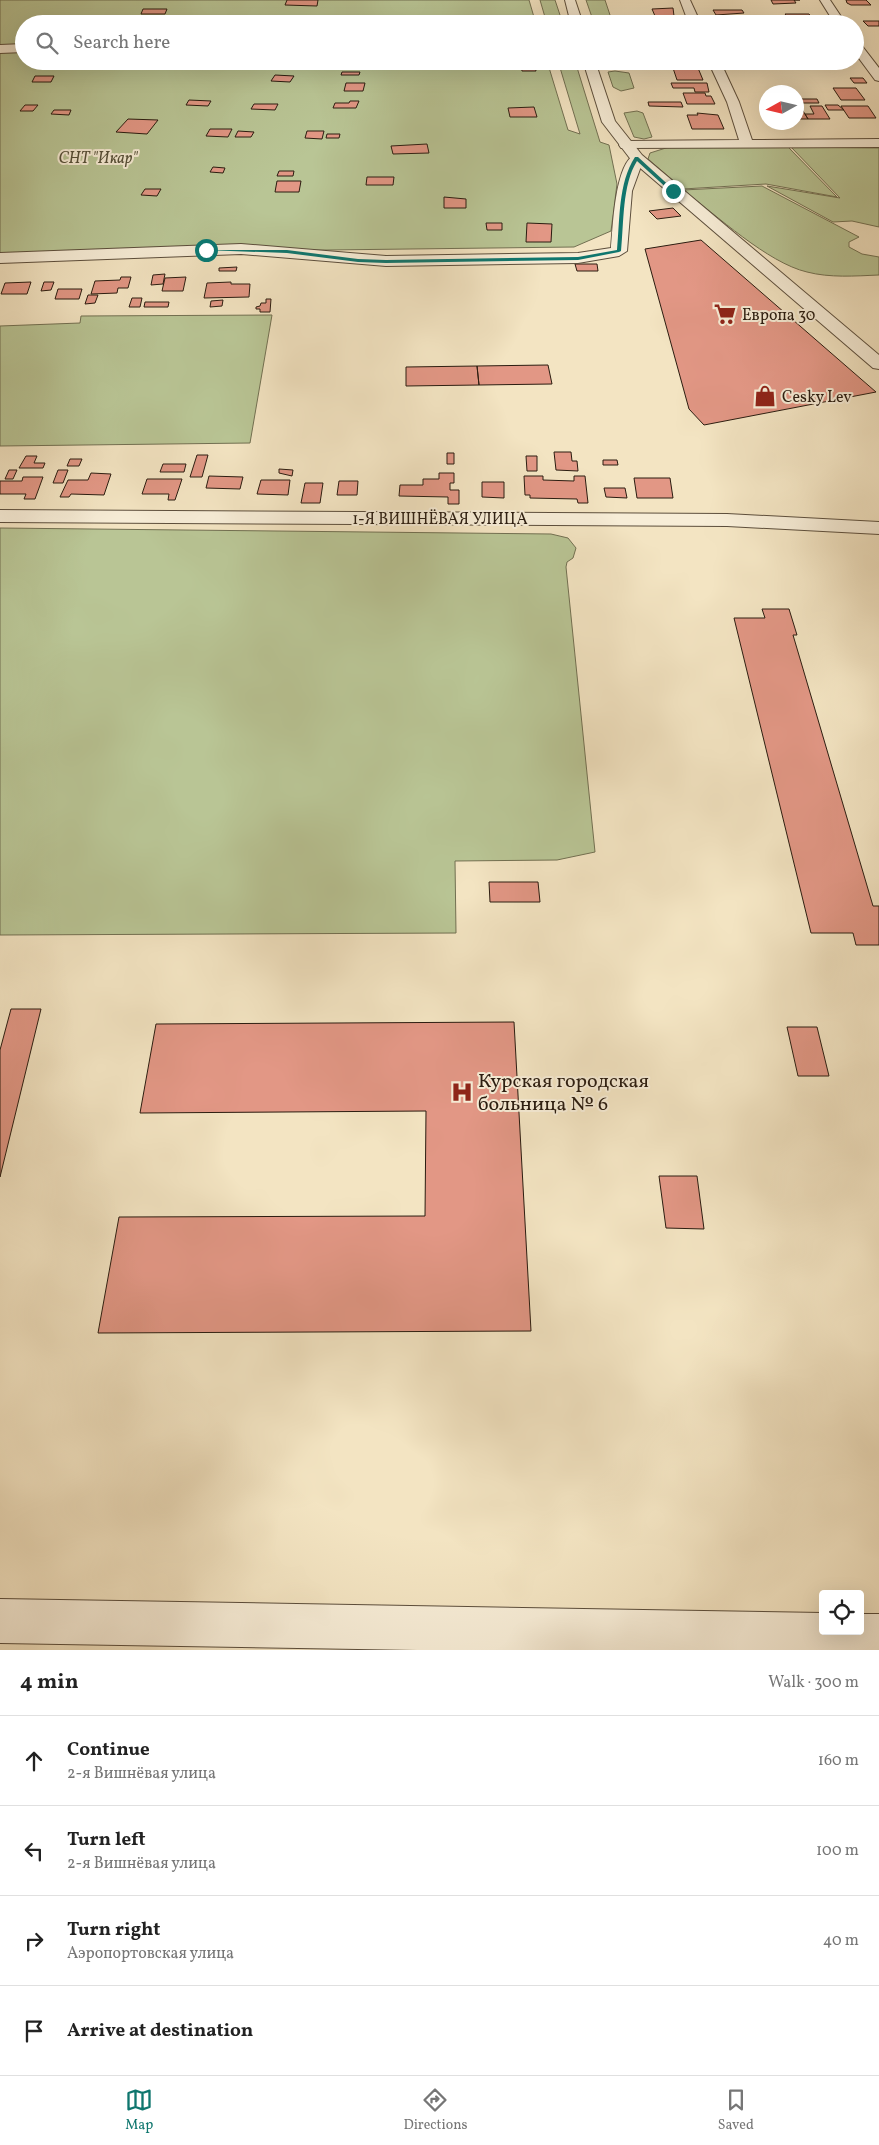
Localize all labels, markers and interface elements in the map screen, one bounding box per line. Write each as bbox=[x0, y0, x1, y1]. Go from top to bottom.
search box bbox=[15, 15, 864, 70]
icon: search bbox=[33, 29, 61, 57]
text: Search here bbox=[73, 30, 170, 56]
north arrow bbox=[759, 85, 804, 130]
park label: СНТ "Икар" bbox=[58, 148, 138, 170]
route end bbox=[662, 180, 685, 203]
route start bbox=[195, 239, 218, 262]
supermarket icon: Европа 30 bbox=[712, 301, 738, 327]
place label: Европа 30 bbox=[742, 305, 815, 327]
shop icon: Cesky Lev bbox=[752, 383, 778, 409]
place label: Cesky Lev bbox=[782, 387, 852, 409]
street label: 1-Я ВИШНЁВАЯ УЛИЦА bbox=[352, 509, 528, 531]
place label: Курская городская больница № 6 bbox=[478, 1068, 649, 1119]
hospital icon: Курская городская больница № 6 bbox=[449, 1079, 475, 1105]
map controls bbox=[819, 1590, 864, 1635]
button: locate bbox=[819, 1590, 864, 1635]
text: 4 min bbox=[20, 1668, 79, 1697]
text: Walk · 300 m bbox=[768, 1672, 859, 1694]
text: Continue bbox=[67, 1737, 150, 1763]
icon: ahead bbox=[20, 1747, 48, 1775]
text: 160 m bbox=[818, 1750, 859, 1772]
text: 2-я Вишнёвая улица bbox=[67, 1763, 216, 1785]
text: Turn left bbox=[67, 1827, 146, 1853]
icon: left bbox=[20, 1837, 48, 1865]
text: 100 m bbox=[816, 1840, 859, 1862]
text: 2-я Вишнёвая улица bbox=[67, 1853, 216, 1875]
text: Turn right bbox=[67, 1917, 160, 1943]
icon: right bbox=[20, 1927, 48, 1955]
text: 40 m bbox=[823, 1930, 859, 1952]
text: Аэропортовская улица bbox=[67, 1943, 234, 1965]
icon: arrive bbox=[20, 2017, 48, 2045]
text: Arrive at destination bbox=[67, 2018, 253, 2044]
tab: Map bbox=[125, 2086, 153, 2135]
tab: Directions bbox=[403, 2086, 468, 2135]
tab: Saved bbox=[718, 2086, 754, 2135]

